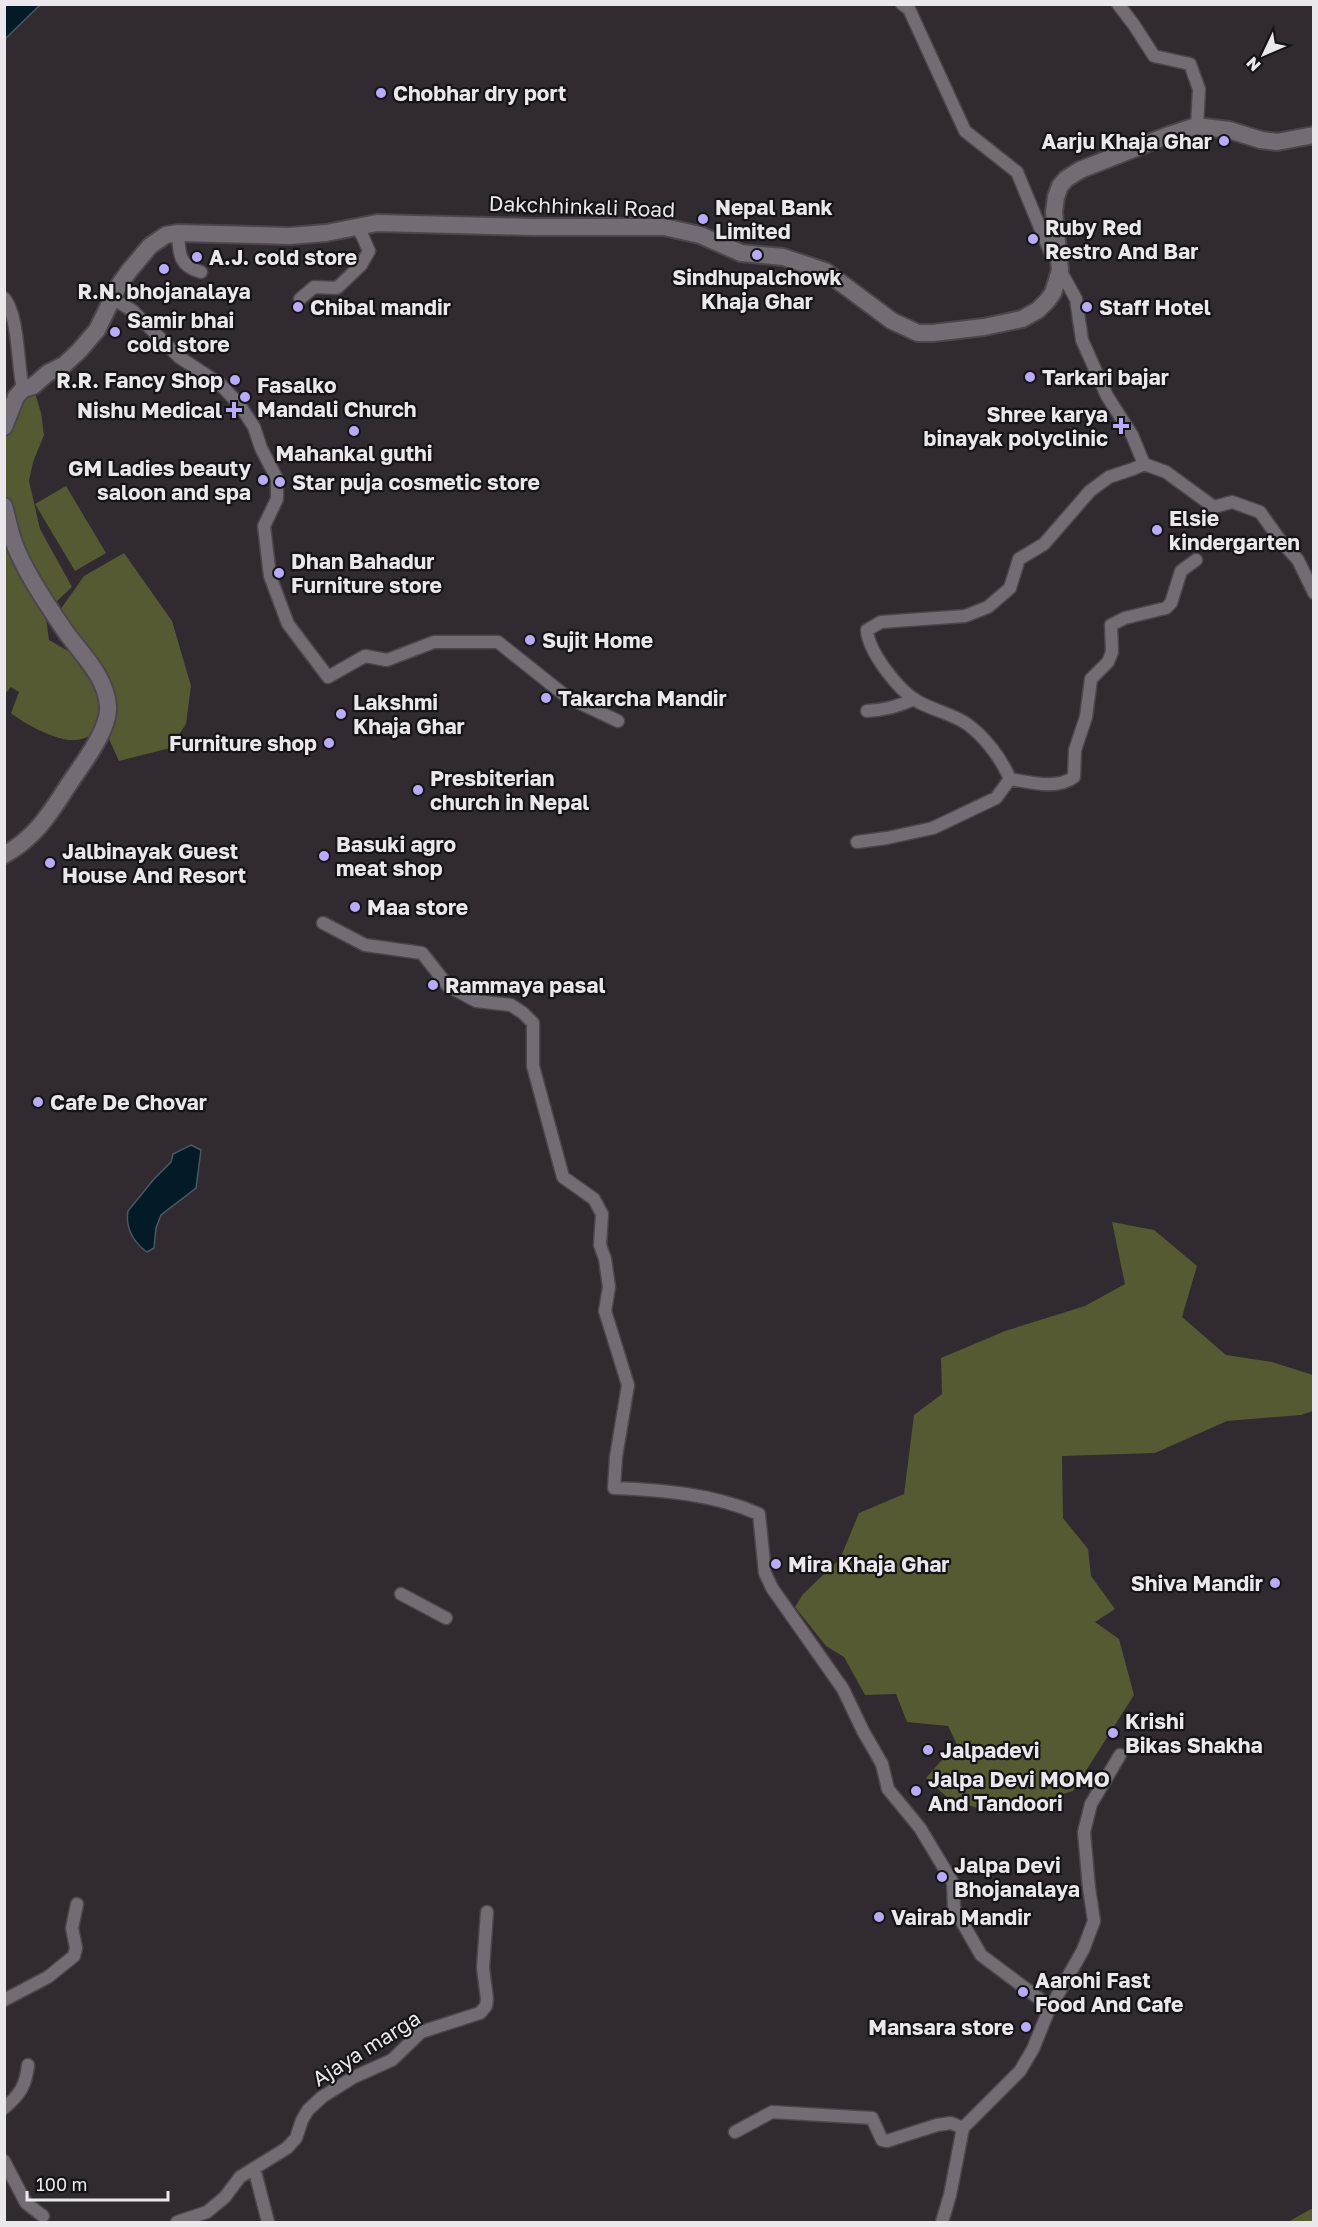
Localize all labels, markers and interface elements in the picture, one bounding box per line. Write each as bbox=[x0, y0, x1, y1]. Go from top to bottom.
north arrow bbox=[1234, 24, 1294, 84]
text: N bbox=[1242, 53, 1265, 76]
place label: Chobhar dry port bbox=[393, 80, 566, 106]
marker: Chobhar dry port bbox=[374, 86, 388, 100]
place label: Aarju Khaja Ghar bbox=[1041, 128, 1212, 154]
marker: Aarju Khaja Ghar bbox=[1217, 134, 1231, 148]
street label: Dakchhinkali Road bbox=[488, 190, 676, 222]
place label: Nepal Bank Limited bbox=[715, 194, 833, 244]
marker: Nepal Bank Limited bbox=[696, 212, 710, 226]
place label: Ruby Red Restro And Bar bbox=[1045, 214, 1198, 264]
marker: Ruby Red Restro And Bar bbox=[1026, 232, 1040, 246]
place label: A.J. cold store bbox=[209, 244, 357, 270]
marker: Sindhupalchowk Khaja Ghar bbox=[750, 248, 764, 262]
marker: A.J. cold store bbox=[190, 250, 204, 264]
marker: R.N. bhojanalaya bbox=[157, 262, 171, 276]
place label: Sindhupalchowk Khaja Ghar bbox=[672, 264, 842, 314]
place label: R.N. bhojanalaya bbox=[77, 278, 251, 304]
place label: Chibal mandir bbox=[310, 294, 451, 320]
place label: Staff Hotel bbox=[1099, 294, 1211, 320]
marker: Chibal mandir bbox=[291, 300, 305, 314]
marker: Staff Hotel bbox=[1080, 300, 1094, 314]
place label: Samir bhai cold store bbox=[127, 307, 234, 357]
marker: Samir bhai cold store bbox=[108, 325, 122, 339]
place label: Tarkari bajar bbox=[1042, 364, 1169, 390]
place label: R.R. Fancy Shop bbox=[56, 367, 223, 393]
marker: Tarkari bajar bbox=[1023, 370, 1037, 384]
place label: Fasalko Mandali Church bbox=[257, 372, 416, 422]
marker: R.R. Fancy Shop bbox=[228, 373, 242, 387]
marker: Fasalko Mandali Church bbox=[238, 390, 252, 404]
place label: Nishu Medical bbox=[77, 397, 222, 423]
place label: Shree karya binayak polyclinic bbox=[924, 401, 1108, 451]
marker: Nishu Medical bbox=[227, 403, 241, 417]
marker: Shree karya binayak polyclinic bbox=[1112, 417, 1130, 435]
marker: Mahankal guthi bbox=[347, 424, 361, 438]
place label: Mahankal guthi bbox=[275, 440, 433, 466]
place label: GM Ladies beauty saloon and spa bbox=[68, 455, 251, 505]
place label: Star puja cosmetic store bbox=[292, 469, 540, 495]
marker: GM Ladies beauty saloon and spa bbox=[256, 473, 270, 487]
marker: Star puja cosmetic store bbox=[273, 475, 287, 489]
place label: Elsie kindergarten bbox=[1169, 505, 1300, 555]
marker: Elsie kindergarten bbox=[1150, 523, 1164, 537]
place label: Dhan Bahadur Furniture store bbox=[291, 548, 442, 598]
marker: Dhan Bahadur Furniture store bbox=[272, 566, 286, 580]
place label: Sujit Home bbox=[542, 627, 653, 653]
marker: Sujit Home bbox=[523, 633, 537, 647]
place label: Takarcha Mandir bbox=[558, 685, 727, 711]
place label: Lakshmi Khaja Ghar bbox=[353, 689, 465, 739]
marker: Takarcha Mandir bbox=[539, 691, 553, 705]
marker: Lakshmi Khaja Ghar bbox=[334, 707, 348, 721]
place label: Furniture shop bbox=[169, 730, 317, 756]
marker: Furniture shop bbox=[322, 736, 336, 750]
place label: Presbiterian church in Nepal bbox=[430, 765, 589, 815]
marker: Presbiterian church in Nepal bbox=[411, 783, 425, 797]
place label: Basuki agro meat shop bbox=[336, 831, 456, 881]
place label: Jalbinayak Guest House And Resort bbox=[62, 838, 246, 888]
marker: Basuki agro meat shop bbox=[317, 849, 331, 863]
marker: Jalbinayak Guest House And Resort bbox=[43, 856, 57, 870]
place label: Maa store bbox=[367, 894, 468, 920]
marker: Maa store bbox=[348, 900, 362, 914]
place label: Rammaya pasal bbox=[445, 972, 605, 998]
marker: Rammaya pasal bbox=[426, 978, 440, 992]
place label: Cafe De Chovar bbox=[50, 1089, 207, 1115]
marker: Cafe De Chovar bbox=[31, 1095, 45, 1109]
place label: Mira Khaja Ghar bbox=[788, 1551, 950, 1577]
marker: Mira Khaja Ghar bbox=[769, 1557, 783, 1571]
place label: Shiva Mandir bbox=[1131, 1570, 1263, 1596]
marker: Shiva Mandir bbox=[1268, 1576, 1282, 1590]
place label: Krishi Bikas Shakha bbox=[1125, 1708, 1263, 1758]
marker: Krishi Bikas Shakha bbox=[1106, 1726, 1120, 1740]
place label: Jalpadevi bbox=[940, 1737, 1040, 1763]
marker: Jalpadevi bbox=[921, 1743, 935, 1757]
place label: Jalpa Devi MOMO And Tandoori bbox=[928, 1766, 1110, 1816]
marker: Jalpa Devi MOMO And Tandoori bbox=[909, 1784, 923, 1798]
place label: Jalpa Devi Bhojanalaya bbox=[954, 1852, 1080, 1902]
marker: Jalpa Devi Bhojanalaya bbox=[935, 1870, 949, 1884]
place label: Vairab Mandir bbox=[891, 1904, 1031, 1930]
marker: Vairab Mandir bbox=[872, 1910, 886, 1924]
place label: Aarohi Fast Food And Cafe bbox=[1035, 1967, 1183, 2017]
marker: Aarohi Fast Food And Cafe bbox=[1016, 1985, 1030, 1999]
street label: Ajaya marga bbox=[307, 2004, 425, 2092]
place label: Mansara store bbox=[868, 2014, 1014, 2040]
marker: Mansara store bbox=[1019, 2020, 1033, 2034]
scale bar bbox=[27, 2164, 168, 2202]
text: 100 m bbox=[36, 2173, 87, 2195]

